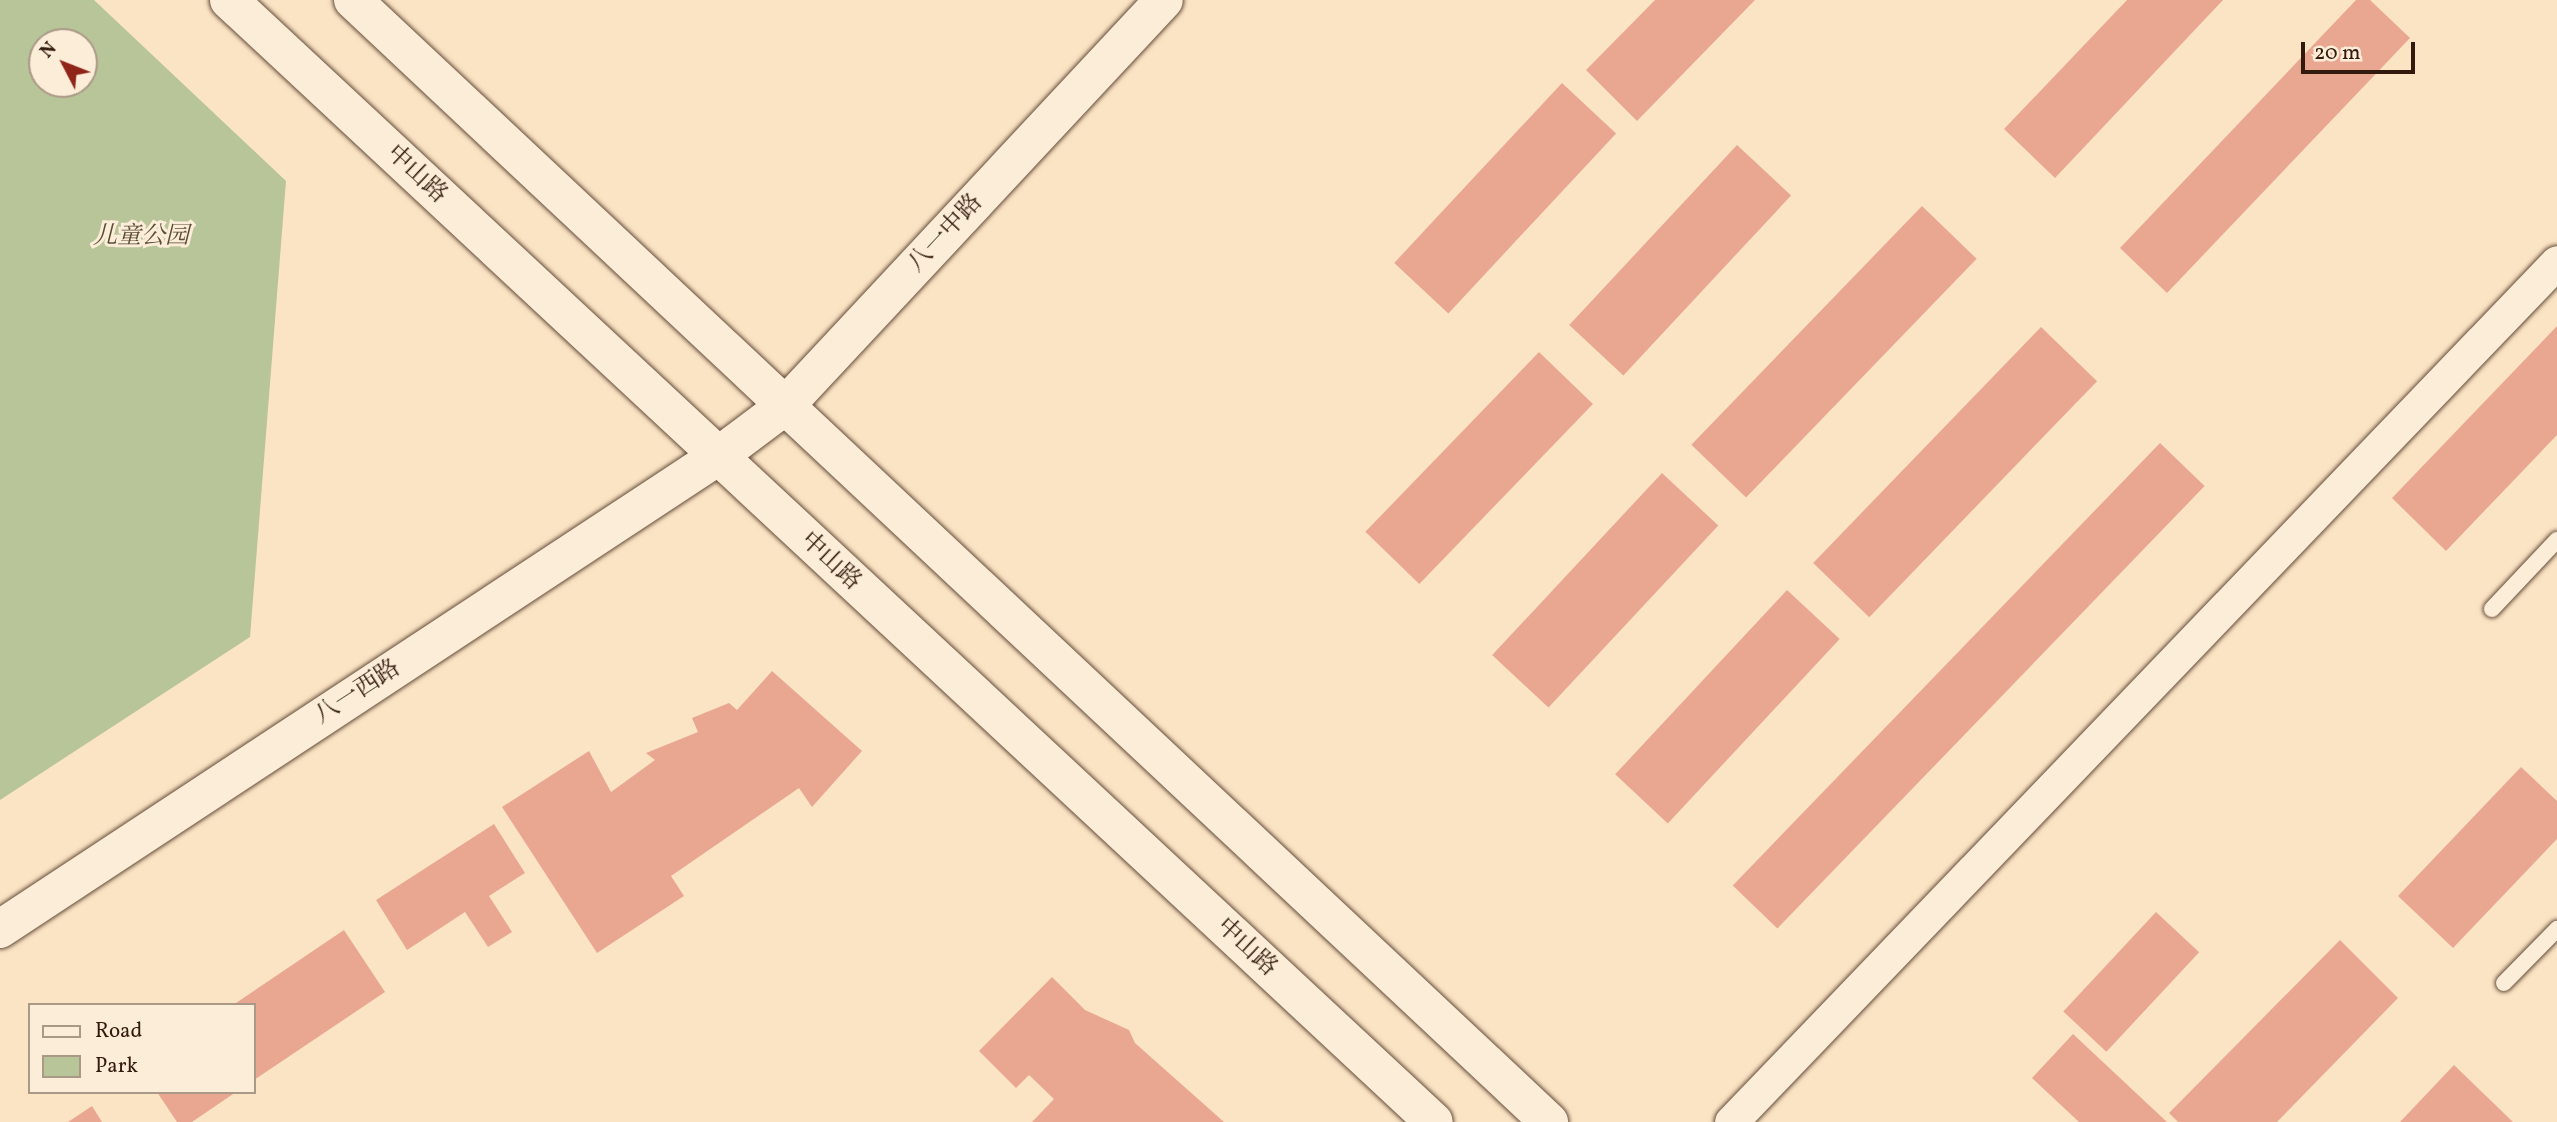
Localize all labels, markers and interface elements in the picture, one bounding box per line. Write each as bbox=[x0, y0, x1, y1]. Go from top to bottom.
north arrow bbox=[28, 28, 98, 98]
scale bar bbox=[2305, 28, 2419, 72]
text: N bbox=[35, 36, 63, 64]
text: 20 m bbox=[2314, 39, 2360, 68]
street label: 中山路 bbox=[380, 140, 452, 210]
street label: 八一中路 bbox=[903, 189, 989, 279]
park label: 儿童公园 bbox=[93, 224, 189, 252]
street label: 中山路 bbox=[794, 527, 866, 597]
street label: 八一西路 bbox=[310, 655, 406, 731]
street label: 中山路 bbox=[1210, 913, 1282, 983]
legend bbox=[28, 1003, 256, 1094]
text: Road bbox=[95, 1017, 142, 1046]
text: Park bbox=[95, 1052, 138, 1081]

